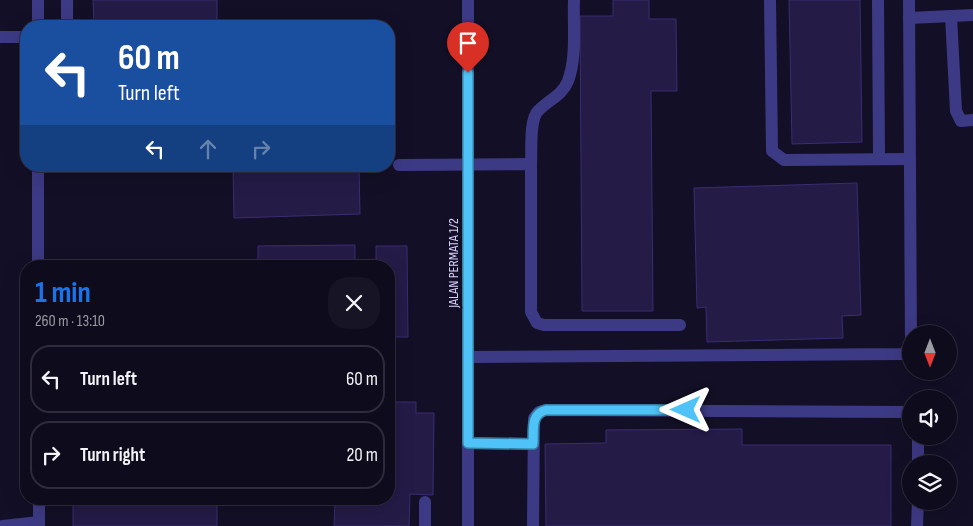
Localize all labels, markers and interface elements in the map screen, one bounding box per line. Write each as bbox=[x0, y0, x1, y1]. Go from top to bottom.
pin bbox=[447, 22, 489, 73]
icon: arrive bbox=[454, 29, 482, 57]
text: 60 m bbox=[118, 37, 180, 80]
icon: left bbox=[35, 40, 100, 105]
text: Turn left bbox=[118, 80, 180, 107]
icon: left bbox=[141, 135, 169, 163]
icon: ahead bbox=[194, 135, 222, 163]
icon: right bbox=[247, 135, 275, 163]
street label: JALAN PERMATA 1/2 bbox=[445, 218, 462, 309]
text: 1 min bbox=[35, 275, 91, 311]
button: close bbox=[328, 277, 380, 329]
text: 260 m · 13:10 bbox=[35, 312, 105, 331]
north arrow bbox=[902, 325, 958, 380]
map controls bbox=[902, 325, 957, 510]
icon: left bbox=[37, 365, 65, 393]
text: Turn left bbox=[80, 368, 137, 391]
text: 60 m bbox=[346, 368, 378, 391]
position arrow bbox=[659, 383, 711, 435]
button: sound bbox=[902, 390, 957, 445]
icon: right bbox=[37, 441, 65, 469]
text: Turn right bbox=[80, 444, 145, 467]
text: 20 m bbox=[346, 444, 378, 467]
button: layers bbox=[902, 455, 957, 510]

